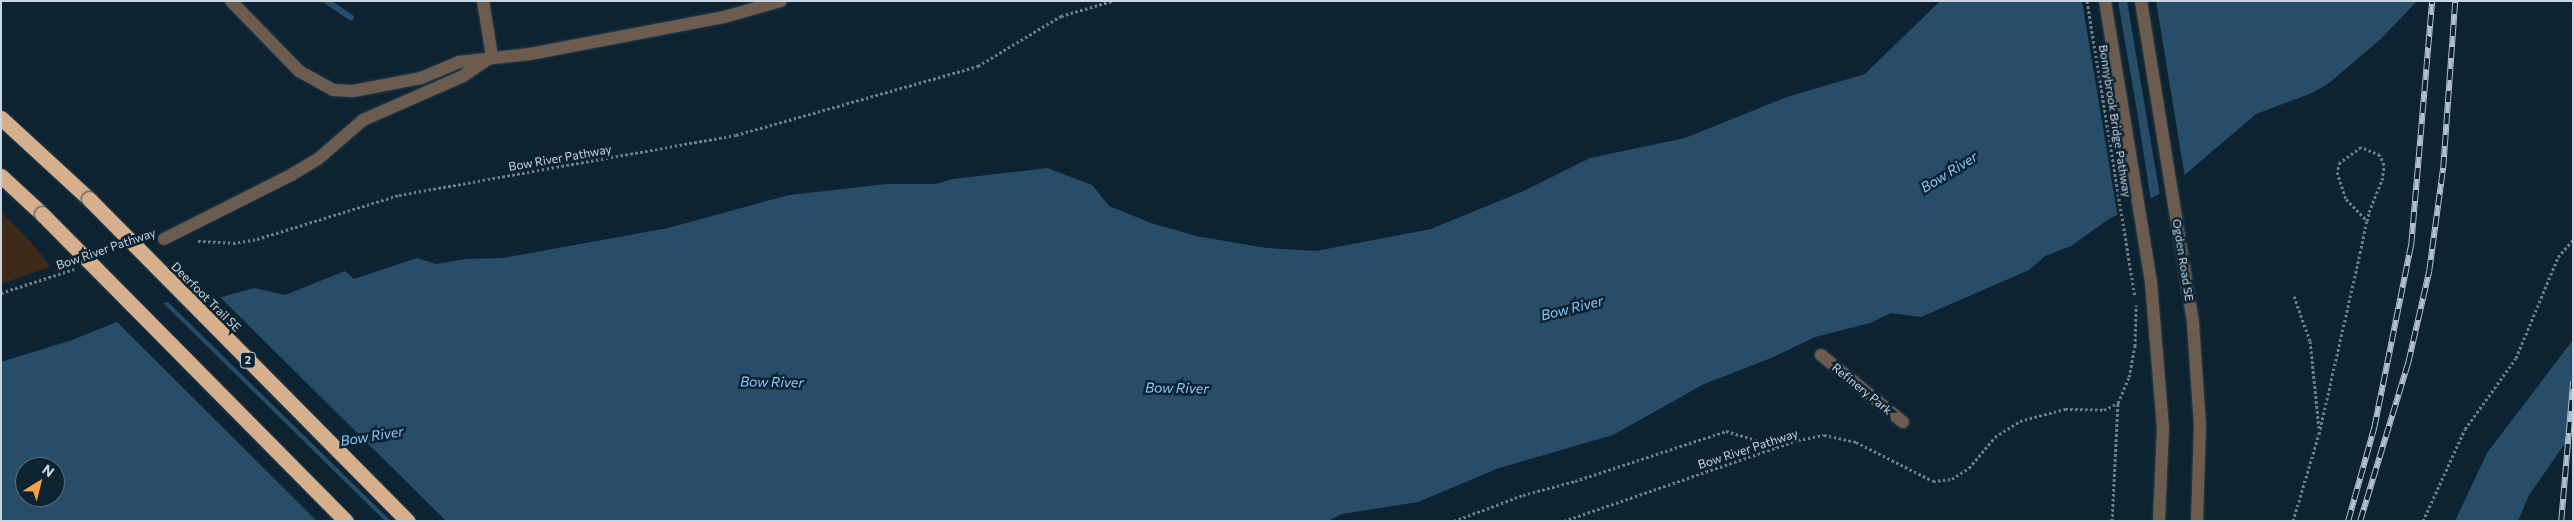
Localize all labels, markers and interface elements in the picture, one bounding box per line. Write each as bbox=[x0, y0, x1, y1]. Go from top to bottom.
street label: Bonnybrook Bridge Pathway bbox=[2096, 44, 2134, 198]
street label: Bow River Pathway bbox=[507, 142, 613, 174]
water label: Bow River bbox=[1917, 148, 1981, 196]
street label: Ogden Road SE bbox=[2169, 218, 2197, 302]
street label: Bow River Pathway bbox=[54, 225, 158, 273]
street label: Deerfoot Trail SE bbox=[168, 259, 244, 335]
water label: Bow River bbox=[1539, 292, 1605, 324]
road number: 2 bbox=[239, 352, 257, 368]
street label: Refinery Park bbox=[1829, 360, 1895, 418]
water label: Bow River bbox=[740, 373, 804, 391]
water label: Bow River bbox=[1145, 379, 1209, 397]
water label: Bow River bbox=[339, 423, 405, 449]
street label: Bow River Pathway bbox=[1696, 426, 1800, 472]
north arrow bbox=[15, 457, 65, 507]
text: N bbox=[39, 460, 58, 480]

